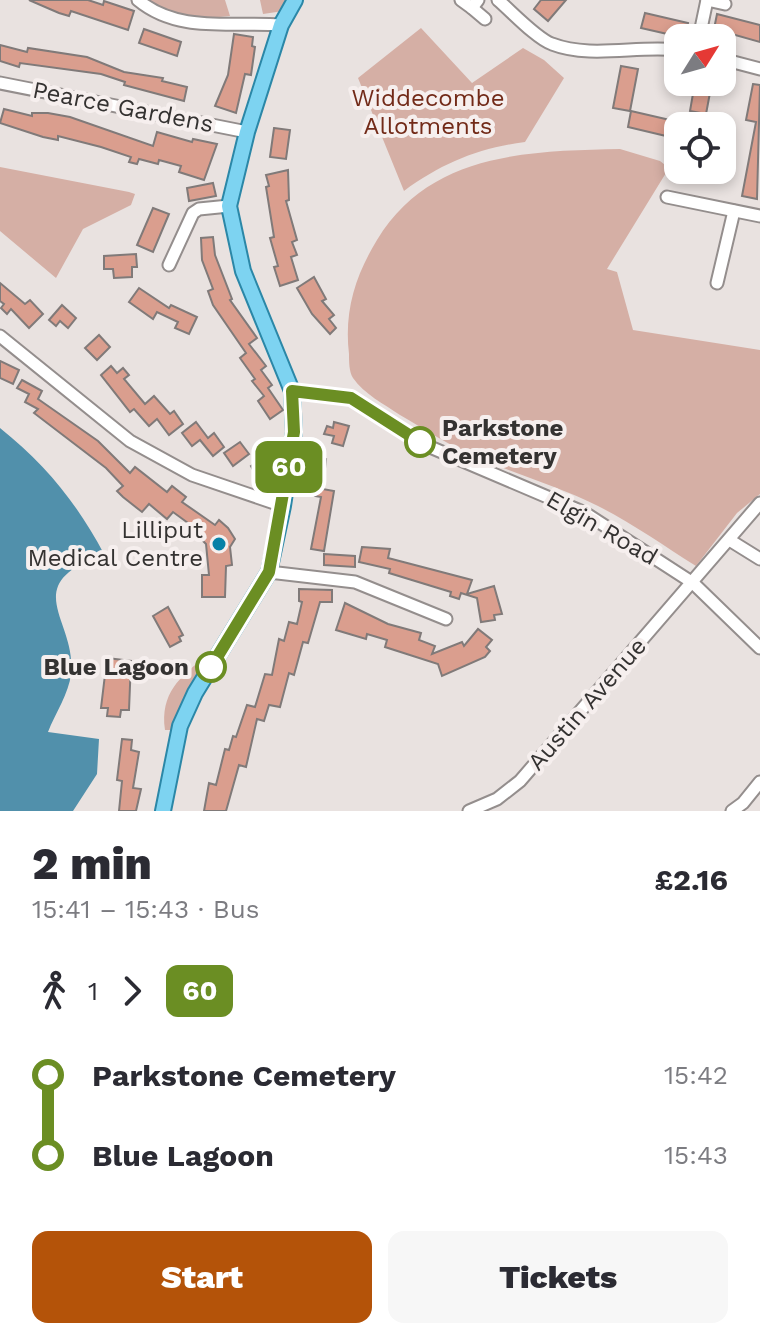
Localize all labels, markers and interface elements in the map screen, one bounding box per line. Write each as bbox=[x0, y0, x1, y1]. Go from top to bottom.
north arrow bbox=[664, 24, 736, 96]
map controls bbox=[664, 24, 736, 184]
street label: Pearce Gardens bbox=[30, 76, 216, 138]
park label: Widdecombe Allotments bbox=[352, 84, 505, 140]
button: locate bbox=[664, 112, 736, 184]
place label: Parkstone Cemetery bbox=[442, 414, 564, 470]
marker: Parkstone Cemetery bbox=[405, 427, 435, 457]
line badge: 60 bbox=[253, 441, 325, 493]
text: 60 bbox=[271, 450, 307, 483]
street label: Elgin Road bbox=[542, 485, 662, 571]
place label: Lilliput Medical Centre bbox=[27, 516, 203, 572]
marker: Lilliput Medical Centre bbox=[210, 535, 228, 553]
street label: Austin Avenue bbox=[522, 632, 652, 776]
marker: Blue Lagoon bbox=[196, 652, 226, 682]
place label: Blue Lagoon bbox=[44, 653, 189, 681]
text: 2 min bbox=[32, 838, 152, 890]
text: £2.16 bbox=[654, 862, 728, 897]
text: 15:41 – 15:43 · Bus bbox=[32, 894, 259, 924]
icon: walk bbox=[32, 969, 76, 1013]
icon: forward bbox=[110, 969, 154, 1013]
text: 60 bbox=[182, 974, 217, 1007]
text: 1 bbox=[88, 976, 98, 1006]
text: Parkstone Cemetery bbox=[92, 1058, 396, 1093]
text: 15:42 bbox=[664, 1060, 728, 1090]
text: Blue Lagoon bbox=[92, 1138, 274, 1173]
text: 15:43 bbox=[664, 1140, 728, 1170]
button: Start bbox=[32, 1231, 372, 1323]
button: Tickets bbox=[388, 1231, 728, 1323]

